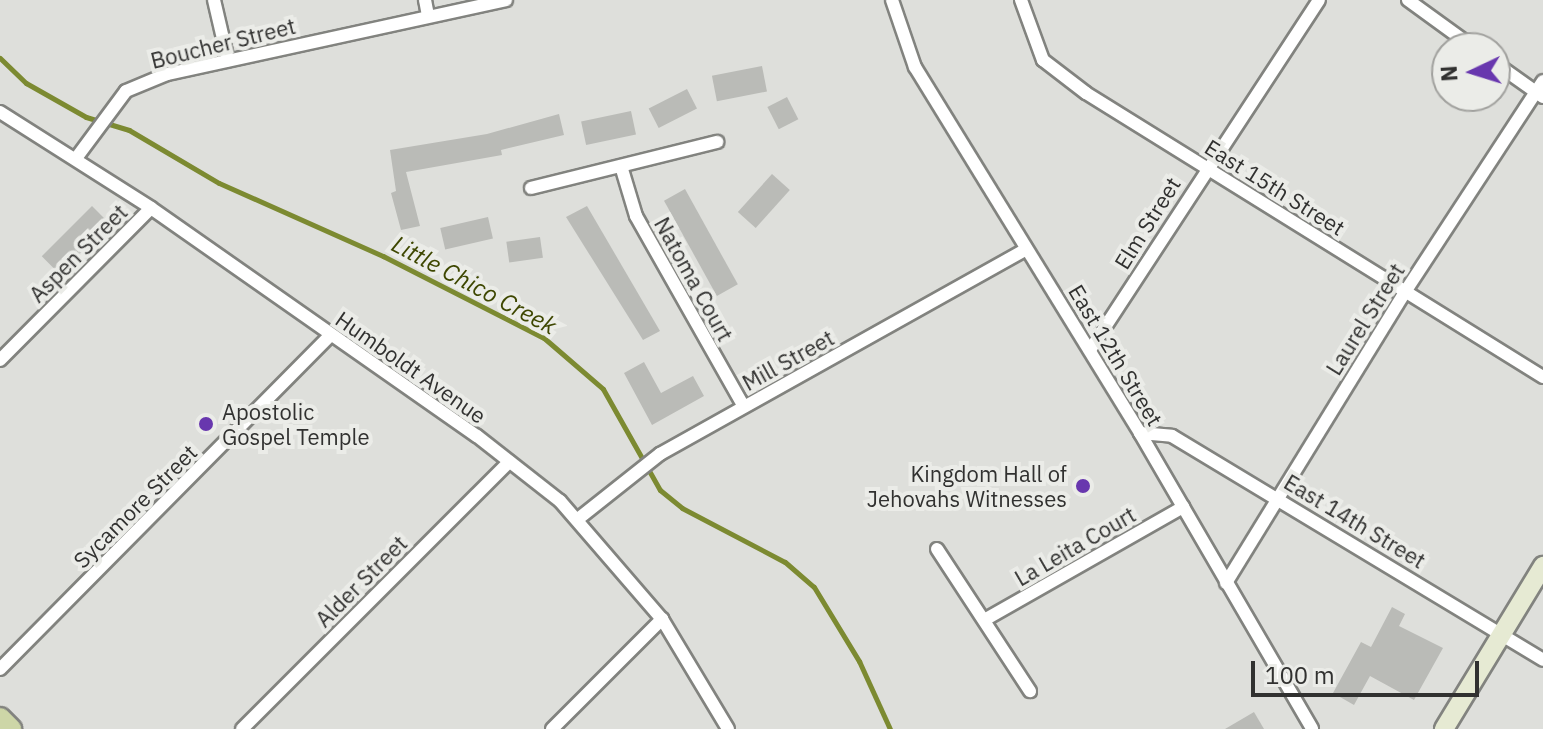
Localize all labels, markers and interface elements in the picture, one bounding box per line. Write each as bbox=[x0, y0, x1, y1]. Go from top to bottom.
street label: Boucher Street bbox=[148, 12, 298, 74]
north arrow bbox=[1431, 32, 1511, 112]
text: N bbox=[1434, 65, 1464, 83]
street label: East 15th Street bbox=[1200, 133, 1350, 241]
street label: Elm Street bbox=[1108, 172, 1186, 274]
street label: Aspen Street bbox=[24, 199, 132, 307]
street label: Natoma Court bbox=[649, 212, 739, 346]
water label: Little Chico Creek bbox=[387, 229, 561, 341]
street label: Laurel Street bbox=[1320, 258, 1410, 380]
street label: East 12th Street bbox=[1063, 280, 1169, 430]
street label: Humboldt Avenue bbox=[331, 305, 491, 429]
street label: Mill Street bbox=[738, 324, 838, 396]
place label: Apostolic Gospel Temple bbox=[222, 398, 370, 450]
marker: Apostolic Gospel Temple bbox=[197, 415, 215, 433]
street label: Sycamore Street bbox=[68, 439, 202, 573]
place label: Kingdom Hall of Jehovahs Witnesses bbox=[867, 460, 1067, 512]
street label: East 14th Street bbox=[1280, 468, 1430, 574]
marker: Kingdom Hall of Jehovahs Witnesses bbox=[1074, 477, 1092, 495]
street label: La Leita Court bbox=[1010, 501, 1140, 591]
street label: Alder Street bbox=[310, 530, 412, 632]
scale bar bbox=[1255, 645, 1483, 695]
text: 100 m bbox=[1265, 659, 1335, 691]

